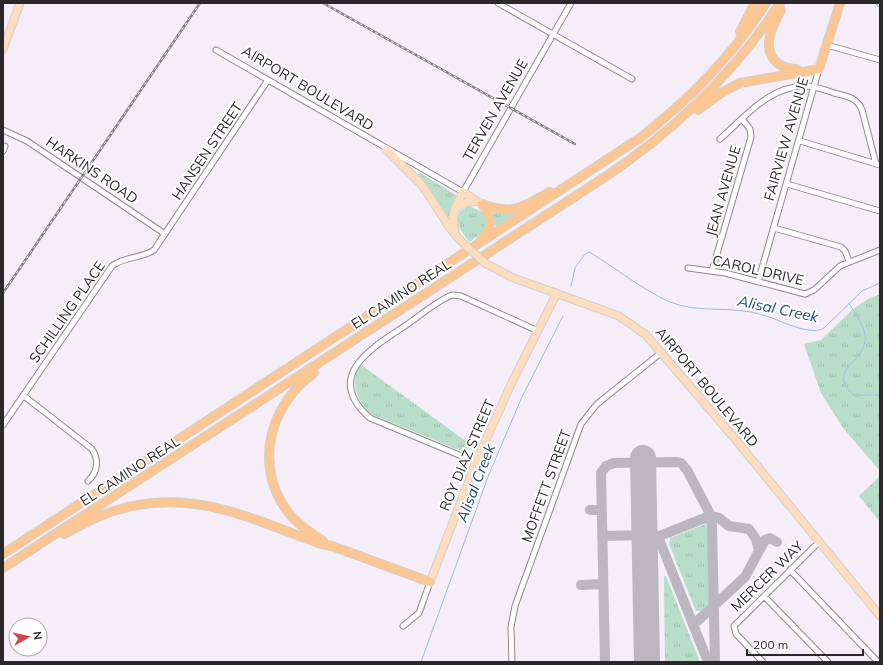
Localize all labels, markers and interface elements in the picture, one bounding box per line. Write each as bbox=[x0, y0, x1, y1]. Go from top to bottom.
street label: AIRPORT BOULEVARD bbox=[239, 41, 377, 135]
street label: TERVEN AVENUE bbox=[459, 56, 531, 164]
street label: FAIRVIEW AVENUE bbox=[760, 75, 812, 203]
street label: HANSEN STREET bbox=[168, 98, 247, 203]
street label: HARKINS ROAD bbox=[43, 133, 141, 207]
street label: JEAN AVENUE bbox=[701, 144, 745, 238]
street label: CAROL DRIVE bbox=[711, 251, 805, 289]
street label: EL CAMINO REAL bbox=[348, 255, 455, 333]
street label: SCHILLING PLACE bbox=[25, 258, 109, 366]
water label: Alisal Creek bbox=[735, 291, 821, 327]
street label: AIRPORT BOULEVARD bbox=[652, 323, 762, 451]
street label: ROY DIAZ STREET bbox=[435, 396, 499, 514]
street label: MOFFETT STREET bbox=[517, 427, 575, 545]
street label: EL CAMINO REAL bbox=[77, 432, 184, 510]
water label: Alisal Creek bbox=[452, 440, 500, 525]
street label: MERCER WAY bbox=[727, 537, 807, 615]
north arrow bbox=[8, 617, 48, 657]
text: N bbox=[30, 631, 45, 641]
scale bar bbox=[747, 631, 863, 657]
text: 200 m bbox=[753, 637, 788, 652]

